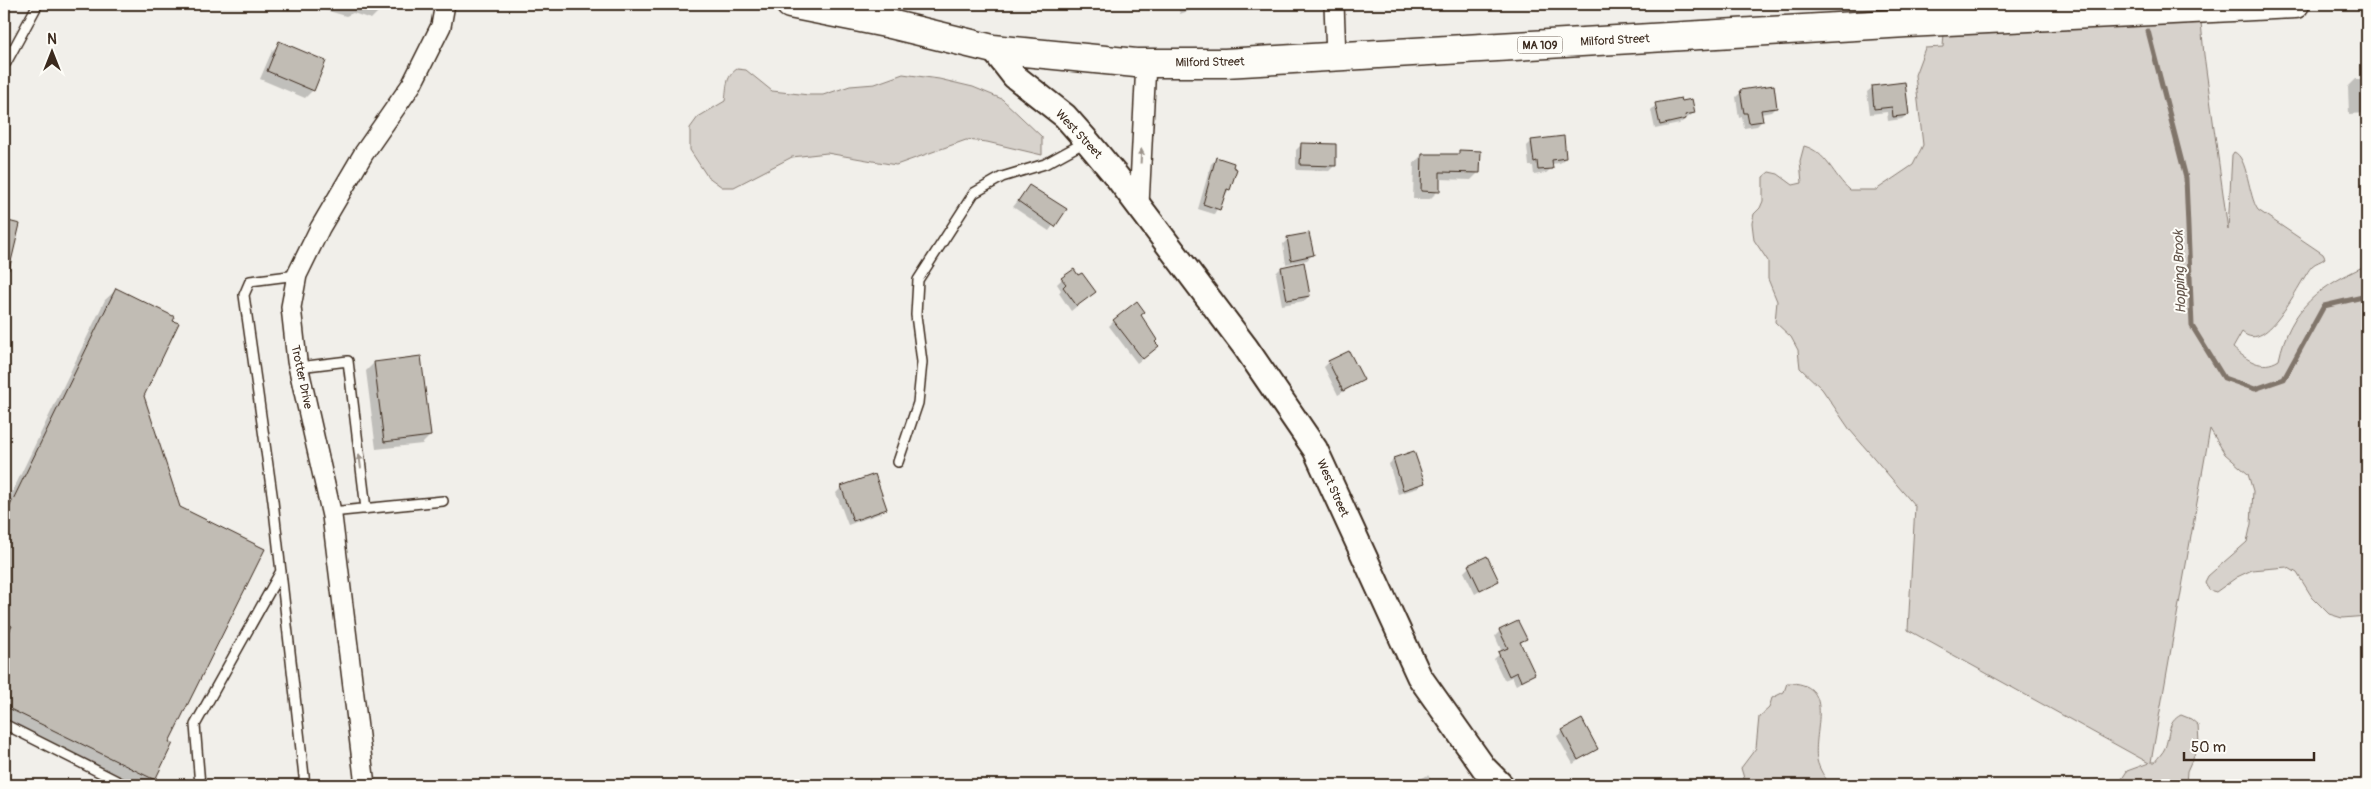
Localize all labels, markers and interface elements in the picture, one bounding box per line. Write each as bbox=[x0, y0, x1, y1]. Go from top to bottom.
north arrow bbox=[28, 28, 78, 78]
text: N bbox=[47, 31, 57, 48]
street label: Milford Street bbox=[1580, 31, 1650, 50]
road number: MA 109 bbox=[1518, 36, 1562, 54]
street label: Milford Street bbox=[1175, 54, 1245, 71]
street label: West Street bbox=[1052, 107, 1105, 162]
one-way arrow bbox=[1138, 148, 1146, 164]
water label: Hopping Brook bbox=[2170, 229, 2189, 314]
street label: Trotter Drive bbox=[287, 344, 316, 410]
one-way arrow bbox=[356, 452, 364, 468]
street label: West Street bbox=[1313, 457, 1352, 519]
scale bar bbox=[2184, 729, 2314, 761]
text: 50 m bbox=[2191, 738, 2226, 757]

